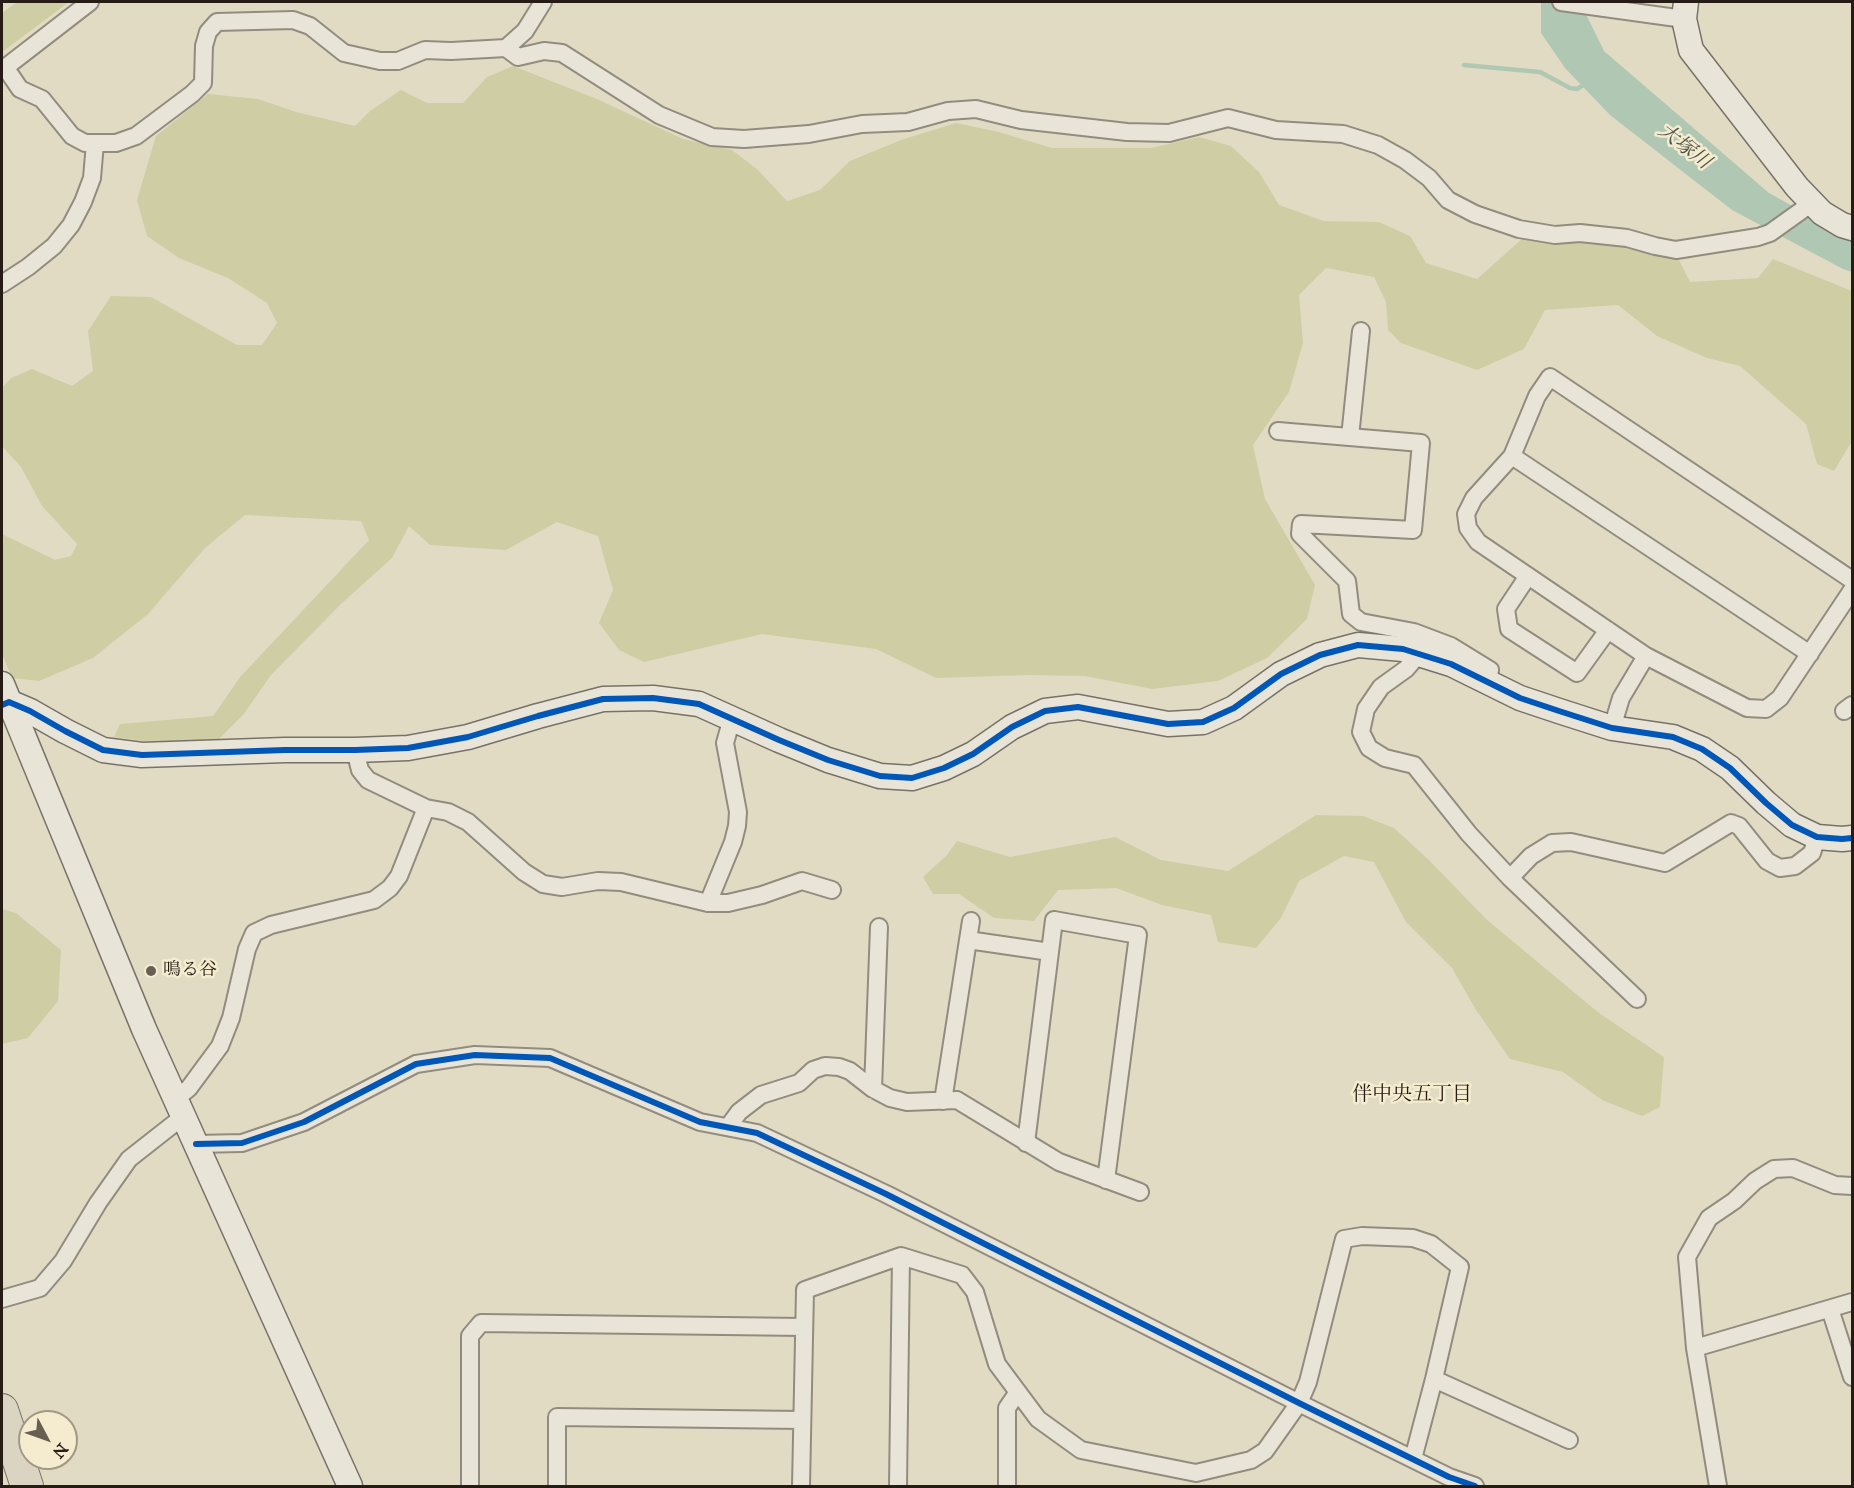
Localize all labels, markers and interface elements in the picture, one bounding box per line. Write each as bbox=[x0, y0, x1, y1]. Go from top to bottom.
water label: 大塚川 bbox=[1653, 119, 1715, 175]
place label: 鳴る谷 bbox=[163, 960, 217, 982]
marker: 鳴る谷 bbox=[144, 964, 158, 978]
district label: 伴中央五丁目 bbox=[1352, 1083, 1472, 1107]
north arrow bbox=[18, 1410, 78, 1470]
text: N bbox=[49, 1439, 72, 1462]

